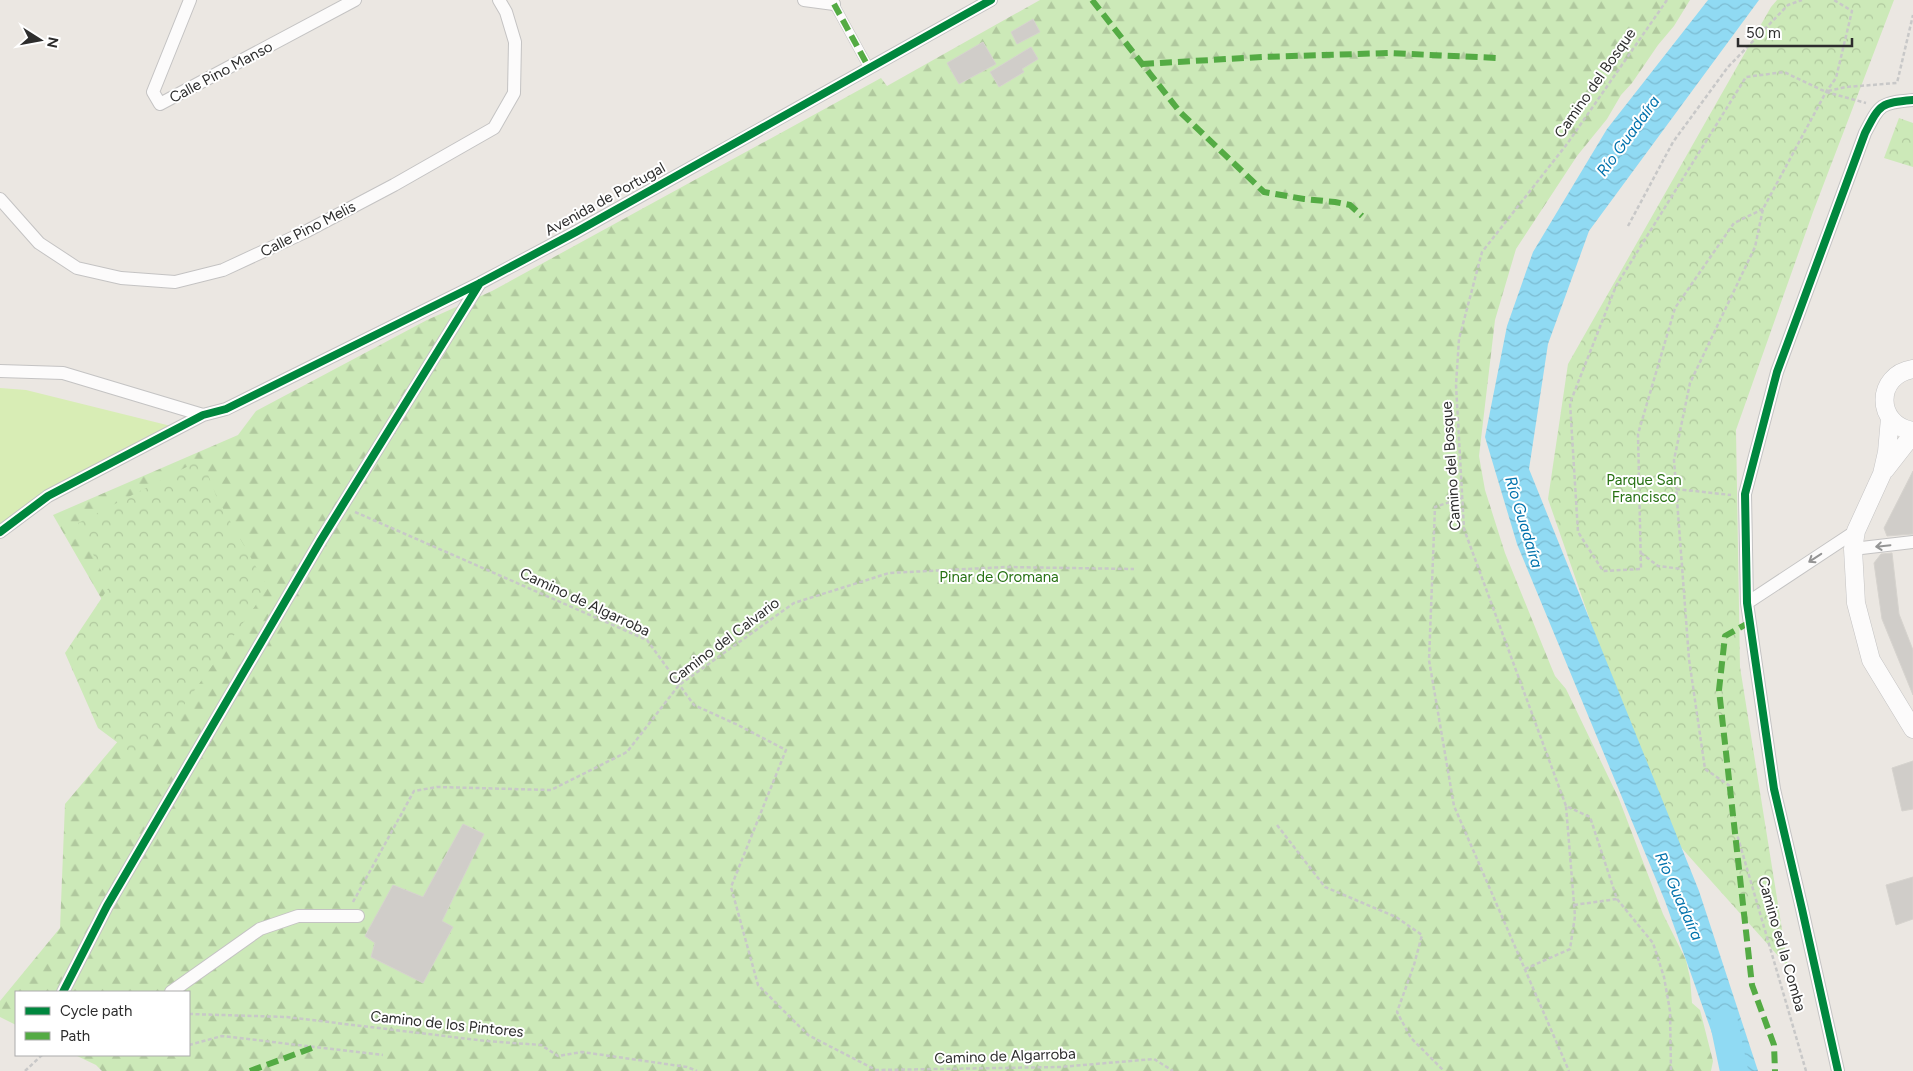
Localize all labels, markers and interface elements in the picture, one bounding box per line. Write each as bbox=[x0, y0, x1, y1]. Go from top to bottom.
north arrow bbox=[15, 15, 65, 65]
scale bar bbox=[1738, 15, 1852, 47]
text: 50 m bbox=[1746, 24, 1781, 42]
street label: Camino del Bosque bbox=[1550, 25, 1640, 141]
text: N bbox=[43, 35, 62, 49]
street label: Calle Pino Manso bbox=[166, 37, 276, 107]
water label: Río Guadaíra bbox=[1592, 92, 1664, 180]
street label: Avenida de Portugal bbox=[542, 159, 668, 239]
street label: Calle Pino Melis bbox=[257, 197, 359, 261]
street label: Camino del Bosque bbox=[1438, 401, 1464, 531]
park label: Parque San Francisco bbox=[1606, 471, 1682, 506]
water label: Río Guadaíra bbox=[1501, 474, 1547, 570]
one-way arrow bbox=[1875, 541, 1891, 550]
one-way arrow bbox=[1809, 553, 1823, 563]
street label: Camino de Algarroba bbox=[517, 564, 653, 640]
park label: Pinar de Oromana bbox=[939, 568, 1059, 586]
street label: Camino del Calvario bbox=[665, 593, 783, 688]
water label: Río Guadaíra bbox=[1651, 849, 1707, 943]
street label: Camino ed la Comba bbox=[1754, 874, 1810, 1014]
legend bbox=[15, 991, 190, 1056]
text: Cycle path bbox=[60, 1002, 132, 1020]
street label: Camino de los Pintores bbox=[369, 1007, 525, 1041]
text: Path bbox=[60, 1027, 90, 1045]
street label: Camino de Algarroba bbox=[934, 1045, 1076, 1067]

